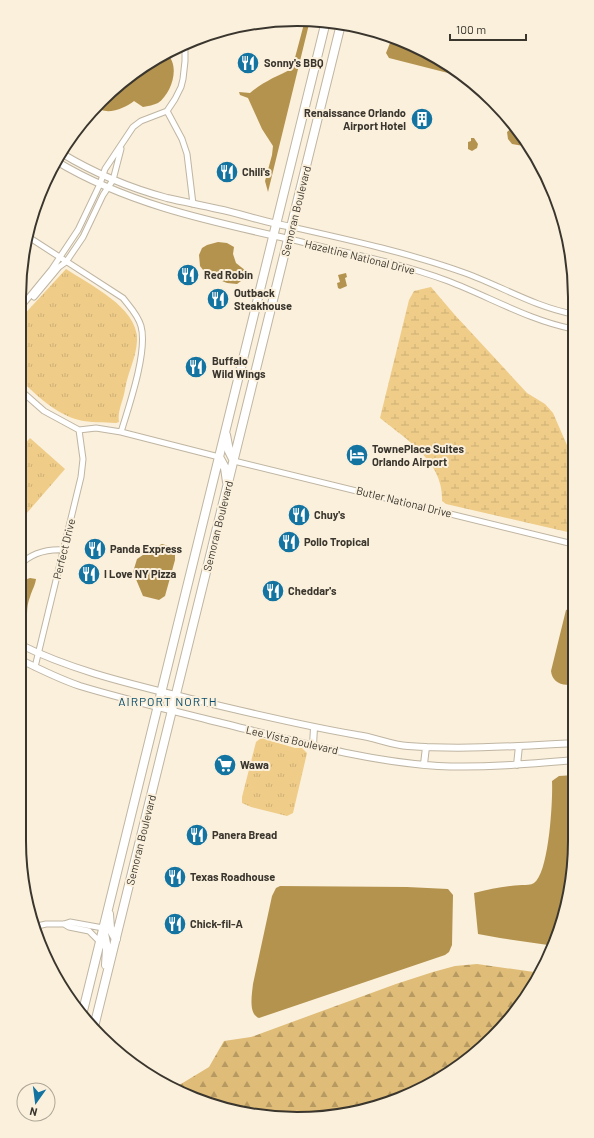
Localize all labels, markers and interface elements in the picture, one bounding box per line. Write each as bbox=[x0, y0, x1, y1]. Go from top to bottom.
scale bar bbox=[450, 16, 526, 42]
text: 100 m bbox=[456, 22, 486, 36]
restaurant icon: Sonny's BBQ bbox=[235, 50, 261, 76]
place label: Sonny's BBQ bbox=[264, 56, 324, 69]
place label: Renaissance Orlando Airport Hotel bbox=[304, 106, 406, 132]
building icon: Renaissance Orlando Airport Hotel bbox=[409, 106, 435, 132]
restaurant icon: Chili's bbox=[214, 159, 240, 185]
street label: Semoran Boulevard bbox=[278, 164, 313, 257]
place label: Chili's bbox=[242, 165, 271, 178]
street label: Hazeltine National Drive bbox=[304, 236, 417, 277]
restaurant icon: Red Robin bbox=[175, 262, 201, 288]
place label: Red Robin bbox=[204, 268, 253, 281]
restaurant icon: Outback Steakhouse bbox=[205, 286, 231, 312]
place label: Outback Steakhouse bbox=[234, 286, 292, 312]
restaurant icon: Buffalo Wild Wings bbox=[183, 354, 209, 380]
place label: Buffalo Wild Wings bbox=[212, 354, 266, 380]
hotel icon: TownePlace Suites Orlando Airport bbox=[344, 442, 370, 468]
place label: TownePlace Suites Orlando Airport bbox=[372, 442, 464, 468]
street label: Semoran Boulevard bbox=[200, 479, 235, 572]
street label: Butler National Drive bbox=[355, 483, 453, 520]
restaurant icon: Chuy's bbox=[286, 502, 312, 528]
place label: Chuy's bbox=[314, 508, 346, 521]
street label: Perfect Drive bbox=[50, 517, 77, 581]
restaurant icon: Pollo Tropical bbox=[276, 529, 302, 555]
place label: Pollo Tropical bbox=[304, 535, 370, 548]
restaurant icon: Panda Express bbox=[82, 536, 108, 562]
place label: Panda Express bbox=[110, 542, 183, 555]
restaurant icon: I Love NY Pizza bbox=[76, 561, 102, 587]
place label: I Love NY Pizza bbox=[104, 567, 177, 580]
restaurant icon: Cheddar's bbox=[260, 578, 286, 604]
place label: Cheddar's bbox=[288, 584, 337, 597]
district label: AIRPORT NORTH bbox=[118, 694, 218, 708]
street label: Lee Vista Boulevard bbox=[245, 723, 340, 756]
supermarket icon: Wawa bbox=[212, 752, 238, 778]
place label: Wawa bbox=[240, 758, 269, 771]
street label: Semoran Boulevard bbox=[123, 793, 158, 886]
restaurant icon: Panera Bread bbox=[184, 822, 210, 848]
place label: Panera Bread bbox=[212, 828, 277, 841]
restaurant icon: Texas Roadhouse bbox=[162, 864, 188, 890]
place label: Texas Roadhouse bbox=[190, 870, 275, 883]
restaurant icon: Chick-fil-A bbox=[162, 911, 188, 937]
place label: Chick-fil-A bbox=[190, 917, 244, 930]
north arrow bbox=[16, 1082, 56, 1122]
text: N bbox=[28, 1105, 39, 1119]

